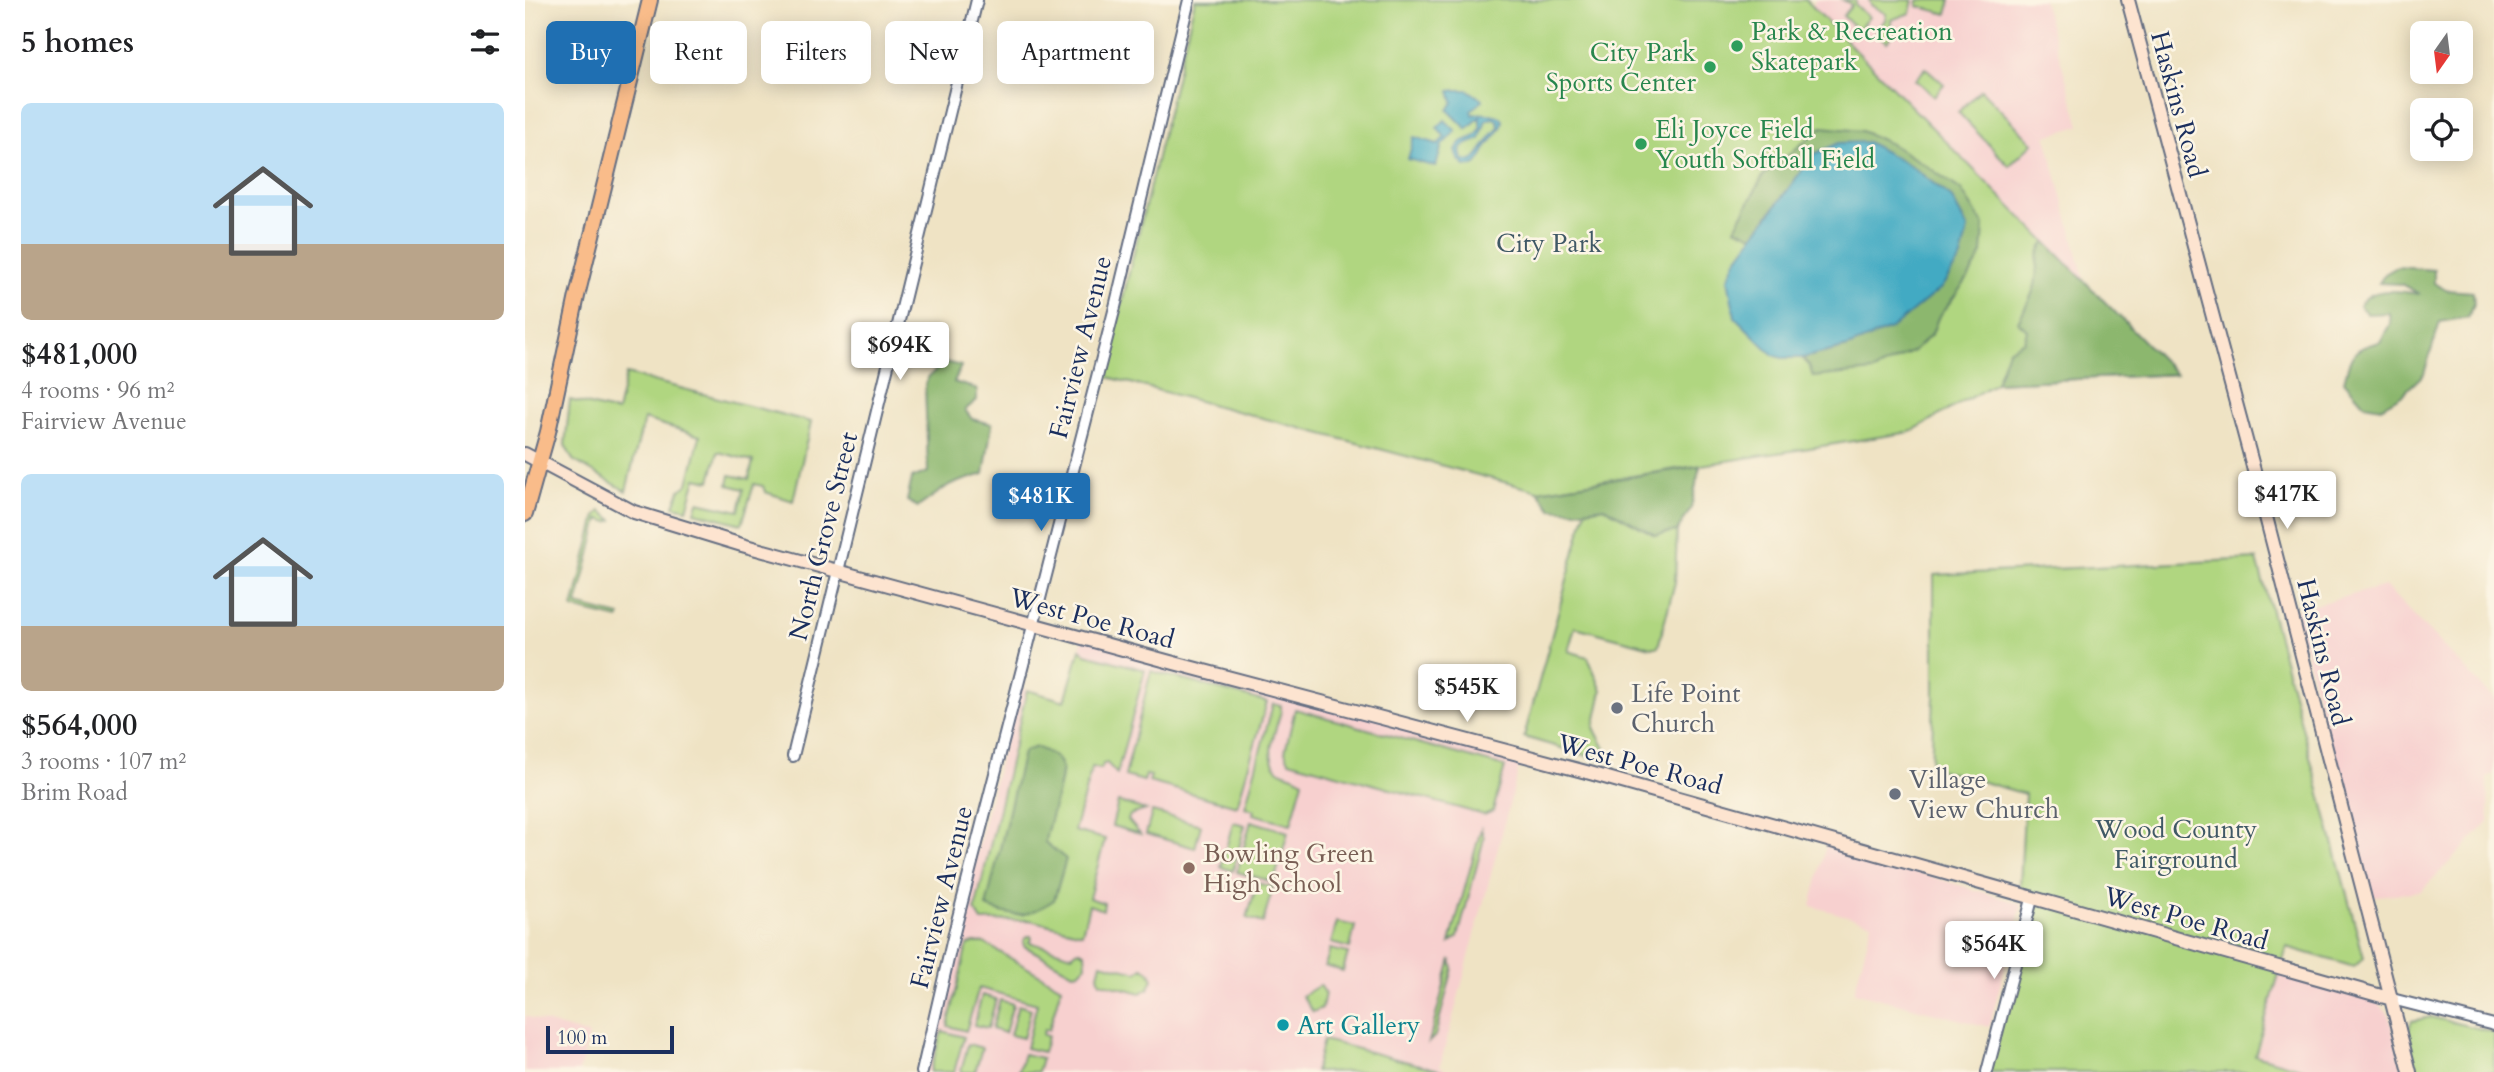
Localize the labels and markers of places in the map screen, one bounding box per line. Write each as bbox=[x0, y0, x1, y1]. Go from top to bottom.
place label: Park & Recreation Skatepark bbox=[1751, 14, 1953, 79]
place label: City Park Sports Center bbox=[1546, 35, 1697, 100]
marker: Park & Recreation Skatepark bbox=[1729, 38, 1745, 54]
marker: City Park Sports Center bbox=[1702, 59, 1718, 75]
place label: Eli Joyce Field Youth Softball Field bbox=[1655, 112, 1875, 177]
marker: Eli Joyce Field Youth Softball Field bbox=[1633, 136, 1649, 152]
pin: $694K bbox=[851, 322, 949, 382]
pin: $417K bbox=[2238, 472, 2336, 531]
pin: $481K bbox=[992, 474, 1090, 533]
pin: $545K bbox=[1418, 664, 1516, 724]
place label: Life Point Church bbox=[1631, 676, 1740, 741]
marker: Life Point Church bbox=[1609, 700, 1625, 716]
place label: Village View Church bbox=[1909, 762, 2059, 827]
marker: Village View Church bbox=[1887, 786, 1903, 802]
place label: Bowling Green High School bbox=[1203, 836, 1375, 901]
marker: Bowling Green High School bbox=[1181, 860, 1197, 876]
pin: $564K bbox=[1945, 922, 2043, 981]
place label: Art Gallery bbox=[1297, 1008, 1421, 1043]
marker: Art Gallery bbox=[1275, 1017, 1291, 1033]

